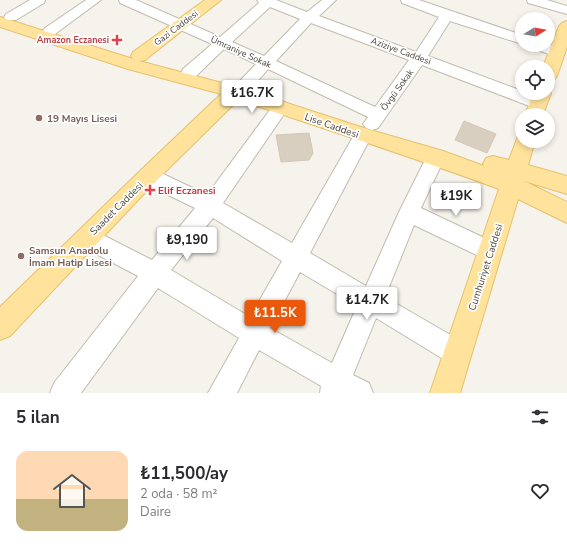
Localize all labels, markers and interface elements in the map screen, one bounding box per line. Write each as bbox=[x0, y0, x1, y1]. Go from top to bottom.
street label: Gazi Caddesi bbox=[152, 7, 200, 49]
north arrow bbox=[515, 12, 555, 52]
map controls bbox=[515, 12, 555, 148]
street label: Ümraniye Sokak bbox=[209, 33, 274, 71]
place label: Amazon Eczanesi bbox=[37, 34, 109, 46]
marker: Amazon Eczanesi bbox=[112, 35, 122, 45]
street label: Aziziye Caddesi bbox=[369, 35, 433, 67]
button: locate bbox=[515, 60, 555, 100]
street label: Övgü Sokak bbox=[378, 67, 416, 113]
pin: ₺16.7K bbox=[219, 80, 285, 114]
text: ₺16.7K bbox=[230, 84, 274, 102]
button: layers bbox=[515, 108, 555, 148]
street label: Lise Caddesi bbox=[303, 110, 361, 142]
place label: 19 Mayıs Lisesi bbox=[47, 112, 117, 126]
marker: 19 Mayıs Lisesi bbox=[34, 113, 44, 123]
street label: Saadet Caddesi bbox=[87, 179, 146, 238]
pin: ₺19K bbox=[432, 183, 480, 217]
place label: Elif Eczanesi bbox=[158, 184, 216, 198]
marker: Elif Eczanesi bbox=[145, 185, 155, 195]
text: ₺19K bbox=[440, 187, 472, 205]
street label: Cumhuriyet Caddesi bbox=[465, 222, 507, 312]
pin: ₺9,190 bbox=[154, 227, 220, 261]
text: ₺9,190 bbox=[166, 231, 208, 249]
place label: Samsun Anadolu İmam Hatip Lisesi bbox=[29, 244, 112, 270]
marker: Samsun Anadolu İmam Hatip Lisesi bbox=[16, 251, 26, 261]
pin: ₺14.7K bbox=[334, 287, 400, 321]
text: ₺14.7K bbox=[345, 291, 389, 309]
pin: ₺11.5K bbox=[242, 300, 308, 334]
text: ₺11.5K bbox=[253, 304, 297, 322]
text: 5 ilan bbox=[16, 406, 60, 429]
icon: filters bbox=[529, 406, 551, 428]
text: ₺11,500/ay bbox=[140, 462, 228, 485]
icon: home bbox=[48, 467, 96, 515]
icon: heart bbox=[529, 480, 551, 502]
text: 2 oda · 58 m² bbox=[140, 485, 218, 503]
text: Daire bbox=[140, 503, 171, 521]

